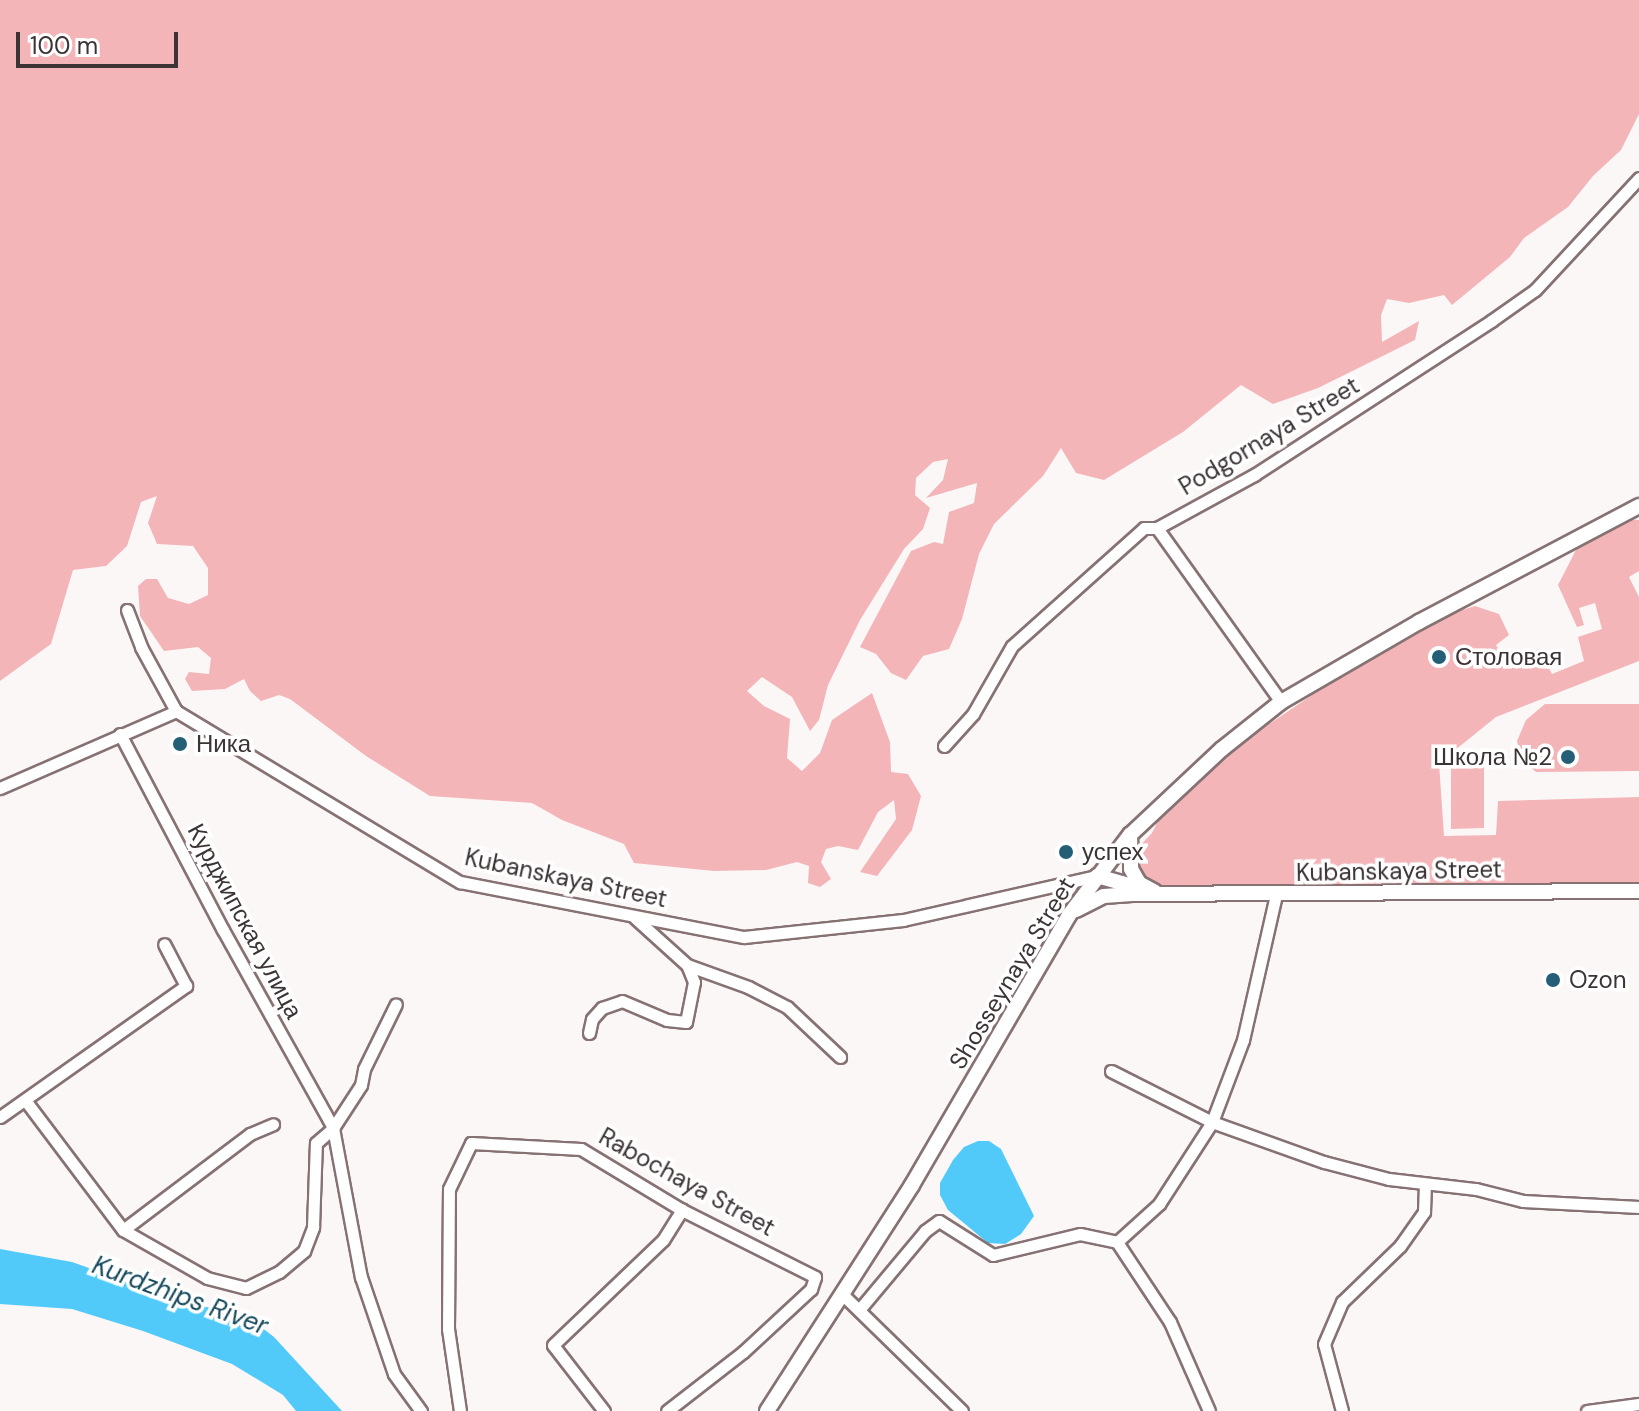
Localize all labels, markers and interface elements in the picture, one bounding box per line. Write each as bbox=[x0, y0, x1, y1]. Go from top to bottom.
scale bar bbox=[20, 16, 182, 66]
text: 100 m bbox=[30, 30, 98, 61]
street label: Podgornaya Street bbox=[1174, 371, 1364, 501]
place label: Столовая bbox=[1455, 643, 1562, 671]
marker: Столовая bbox=[1430, 648, 1448, 666]
place label: Ника bbox=[196, 730, 251, 758]
marker: Ника bbox=[171, 735, 189, 753]
place label: Школа №2 bbox=[1433, 743, 1552, 771]
marker: Школа №2 bbox=[1559, 748, 1577, 766]
street label: Курджипская улица bbox=[181, 819, 309, 1023]
place label: успех bbox=[1082, 838, 1144, 866]
street label: Kubanskaya Street bbox=[462, 842, 670, 914]
marker: успех bbox=[1057, 843, 1075, 861]
street label: Kubanskaya Street bbox=[1296, 855, 1502, 887]
street label: Shosseynaya Street bbox=[943, 872, 1081, 1074]
place label: Ozon bbox=[1569, 966, 1627, 994]
marker: Ozon bbox=[1544, 971, 1562, 989]
street label: Rabochaya Street bbox=[594, 1122, 780, 1242]
water label: Kurdzhips River bbox=[88, 1250, 272, 1342]

